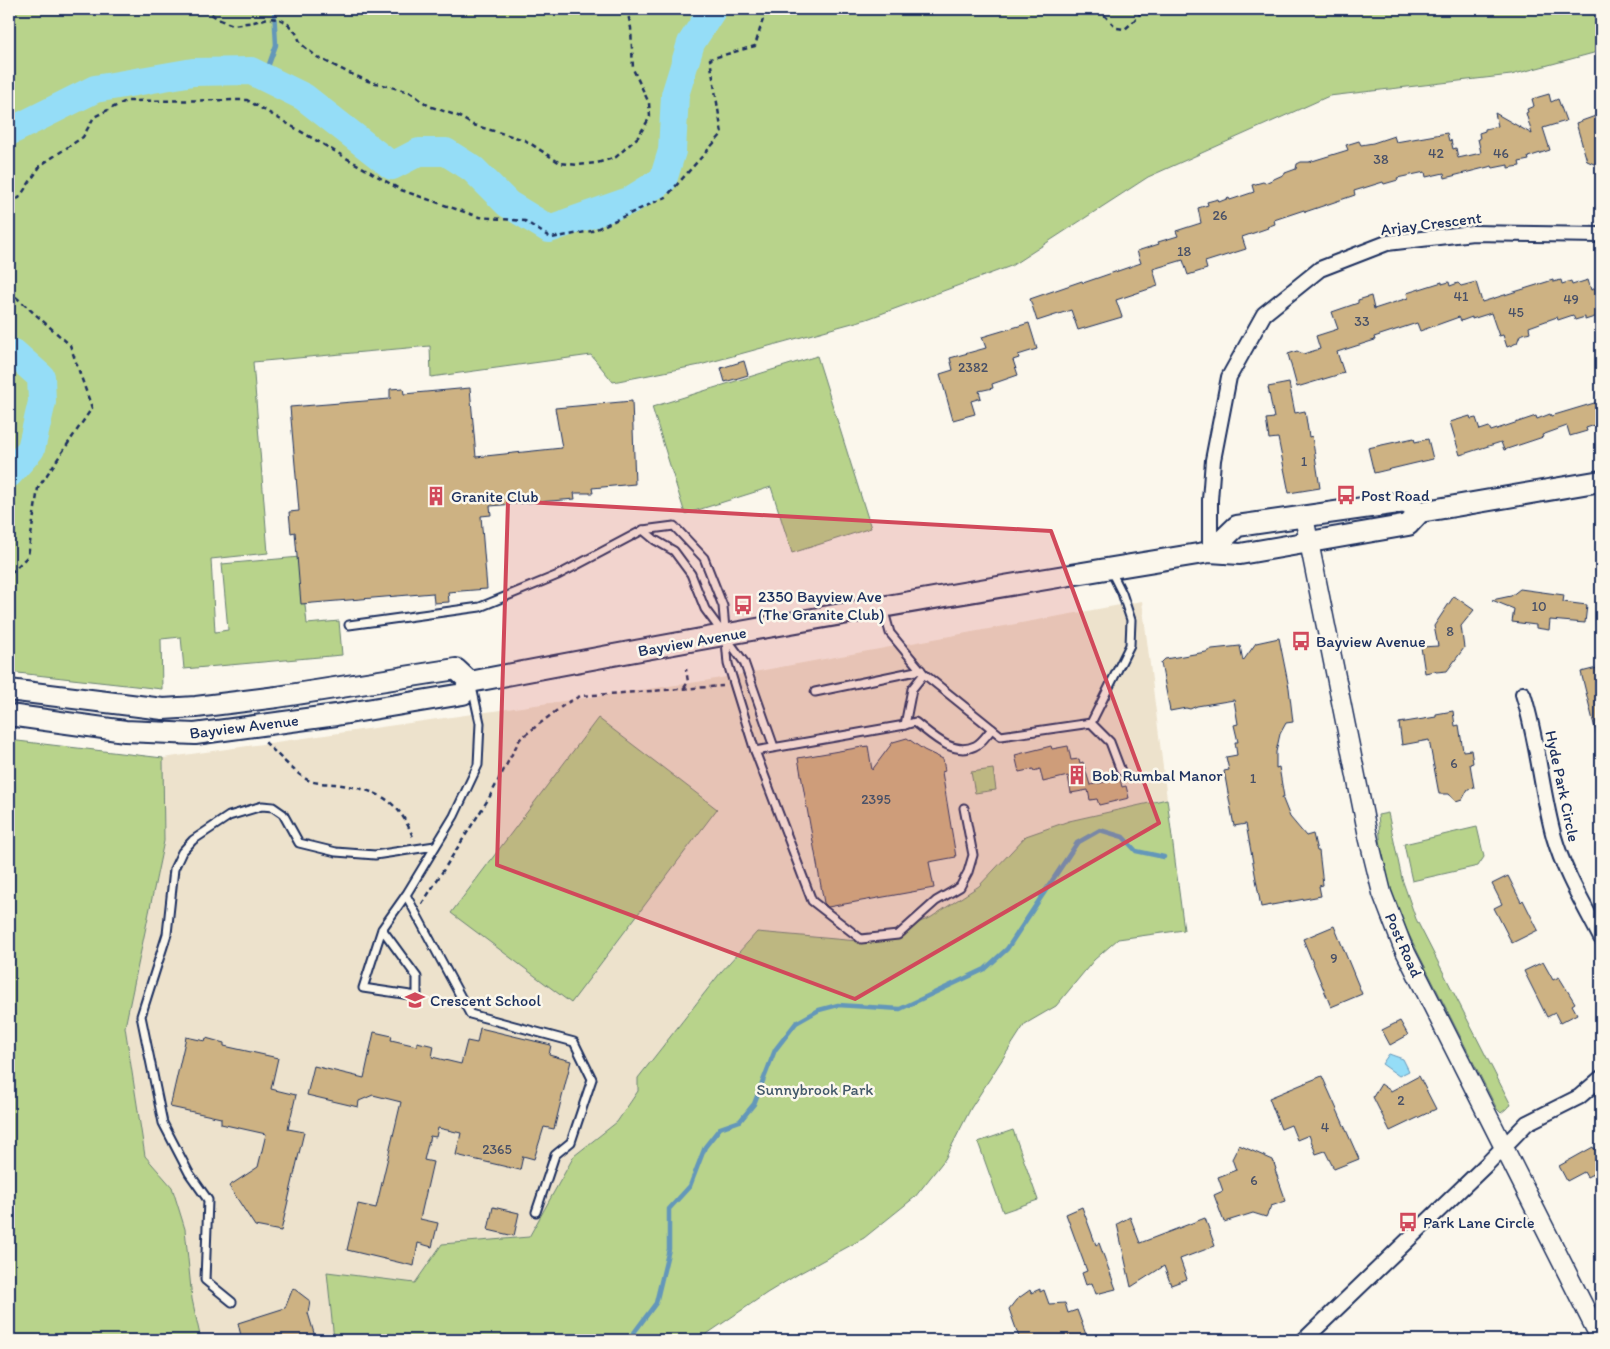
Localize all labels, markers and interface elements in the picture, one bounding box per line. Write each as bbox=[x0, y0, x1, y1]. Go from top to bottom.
house number: 42 bbox=[1428, 145, 1445, 162]
house number: 46 bbox=[1493, 145, 1509, 162]
house number: 38 bbox=[1373, 151, 1389, 168]
house number: 26 bbox=[1213, 207, 1227, 224]
street label: Arjay Crescent bbox=[1380, 208, 1483, 239]
house number: 18 bbox=[1177, 243, 1191, 260]
house number: 41 bbox=[1454, 288, 1469, 305]
house number: 49 bbox=[1563, 291, 1579, 308]
house number: 45 bbox=[1508, 304, 1524, 321]
house number: 33 bbox=[1354, 313, 1370, 330]
house number: 2382 bbox=[958, 359, 989, 376]
house number: 1 bbox=[1301, 453, 1308, 470]
bus stop icon: Post Road bbox=[1335, 484, 1357, 506]
building icon: Granite Club bbox=[425, 485, 447, 507]
place label: Post Road bbox=[1361, 486, 1430, 505]
place label: Granite Club bbox=[451, 487, 539, 506]
place label: 2350 Bayview Ave (The Granite Club) bbox=[758, 587, 885, 624]
bus stop icon: 2350 Bayview Ave (The Granite Club) bbox=[732, 594, 754, 616]
house number: 10 bbox=[1531, 598, 1547, 615]
street label: Bayview Avenue bbox=[636, 623, 748, 660]
house number: 8 bbox=[1446, 623, 1454, 640]
bus stop icon: Bayview Avenue bbox=[1290, 630, 1312, 652]
place label: Bayview Avenue bbox=[1316, 632, 1426, 651]
street label: Bayview Avenue bbox=[188, 710, 300, 743]
street label: Hyde Park Circle bbox=[1541, 729, 1584, 844]
house number: 6 bbox=[1450, 755, 1458, 772]
building icon: Bob Rumbal Manor bbox=[1066, 764, 1088, 786]
place label: Bob Rumbal Manor bbox=[1092, 766, 1223, 785]
house number: 1 bbox=[1250, 770, 1257, 787]
house number: 2395 bbox=[861, 791, 891, 808]
street label: Post Road bbox=[1381, 910, 1426, 981]
house number: 9 bbox=[1330, 950, 1338, 967]
school or university icon: Crescent School bbox=[404, 989, 426, 1011]
place label: Crescent School bbox=[430, 991, 541, 1010]
park label: Sunnybrook Park bbox=[757, 1080, 873, 1099]
house number: 2 bbox=[1397, 1092, 1405, 1109]
house number: 4 bbox=[1321, 1119, 1330, 1136]
house number: 2365 bbox=[482, 1141, 512, 1158]
house number: 6 bbox=[1250, 1172, 1258, 1189]
bus stop icon: Park Lane Circle bbox=[1397, 1211, 1419, 1233]
place label: Park Lane Circle bbox=[1423, 1213, 1535, 1232]

